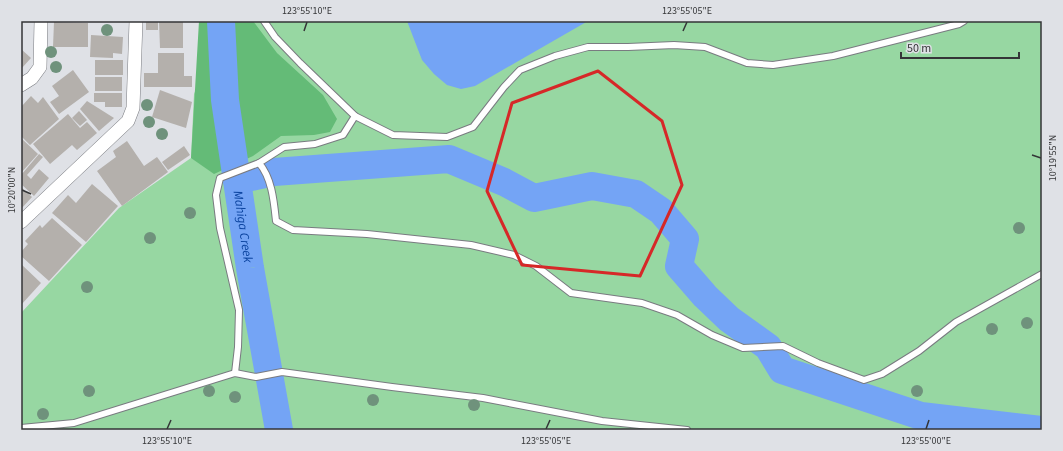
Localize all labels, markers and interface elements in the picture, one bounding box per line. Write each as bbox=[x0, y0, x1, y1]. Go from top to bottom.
text: 123°55'10"E bbox=[282, 4, 332, 18]
text: 123°55'05"E bbox=[662, 4, 712, 18]
scale bar bbox=[901, 34, 1019, 60]
text: 50 m bbox=[907, 40, 931, 57]
text: 10°19'55"N bbox=[1046, 135, 1060, 181]
text: 10°20'00"N bbox=[5, 167, 19, 213]
water label: Mahiga Creek bbox=[229, 189, 257, 265]
text: 123°55'10"E bbox=[142, 434, 192, 448]
text: 123°55'05"E bbox=[521, 434, 571, 448]
text: 123°55'00"E bbox=[901, 434, 951, 448]

